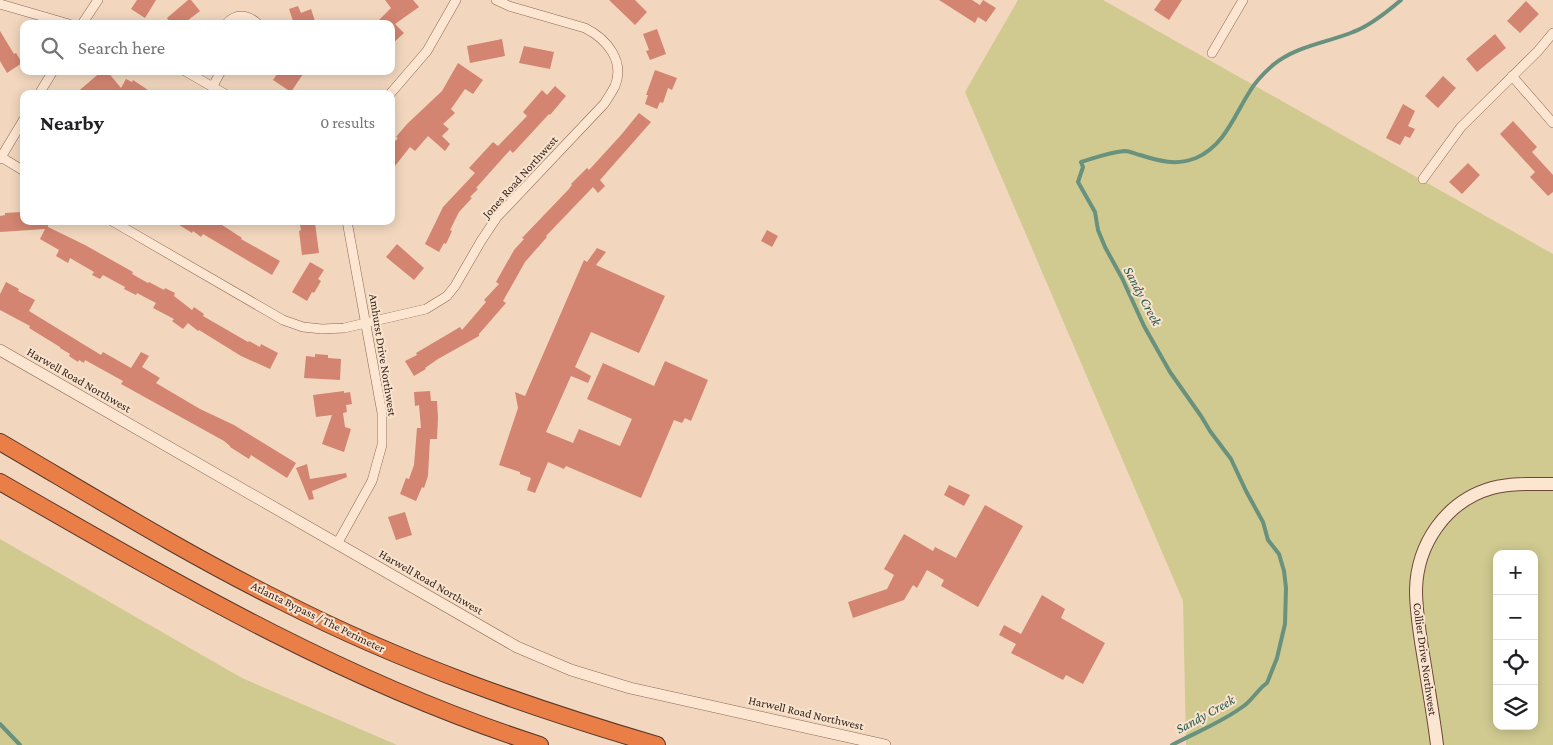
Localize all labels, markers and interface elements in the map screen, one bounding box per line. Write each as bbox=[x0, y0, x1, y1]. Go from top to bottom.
search box bbox=[20, 20, 395, 75]
icon: search bbox=[38, 34, 66, 62]
text: Search here bbox=[78, 37, 165, 58]
text: Nearby bbox=[40, 111, 104, 135]
text: 0 results bbox=[320, 114, 375, 131]
street label: Jones Road Northwest bbox=[479, 132, 561, 222]
water label: Sandy Creek bbox=[1121, 264, 1166, 329]
street label: Amhurst Drive Northwest bbox=[366, 293, 400, 418]
street label: Harwell Road Northwest bbox=[24, 344, 134, 416]
street label: Harwell Road Northwest bbox=[376, 546, 486, 618]
map controls bbox=[1493, 550, 1538, 730]
button: + bbox=[1493, 550, 1538, 595]
street label: Atlanta Bypass / The Perimeter bbox=[249, 578, 388, 656]
button: − bbox=[1493, 595, 1538, 640]
street label: Collier Drive Northwest bbox=[1410, 602, 1440, 717]
button: locate bbox=[1493, 640, 1538, 685]
button: layers bbox=[1493, 685, 1538, 730]
water label: Sandy Creek bbox=[1173, 691, 1238, 737]
street label: Harwell Road Northwest bbox=[747, 693, 866, 733]

